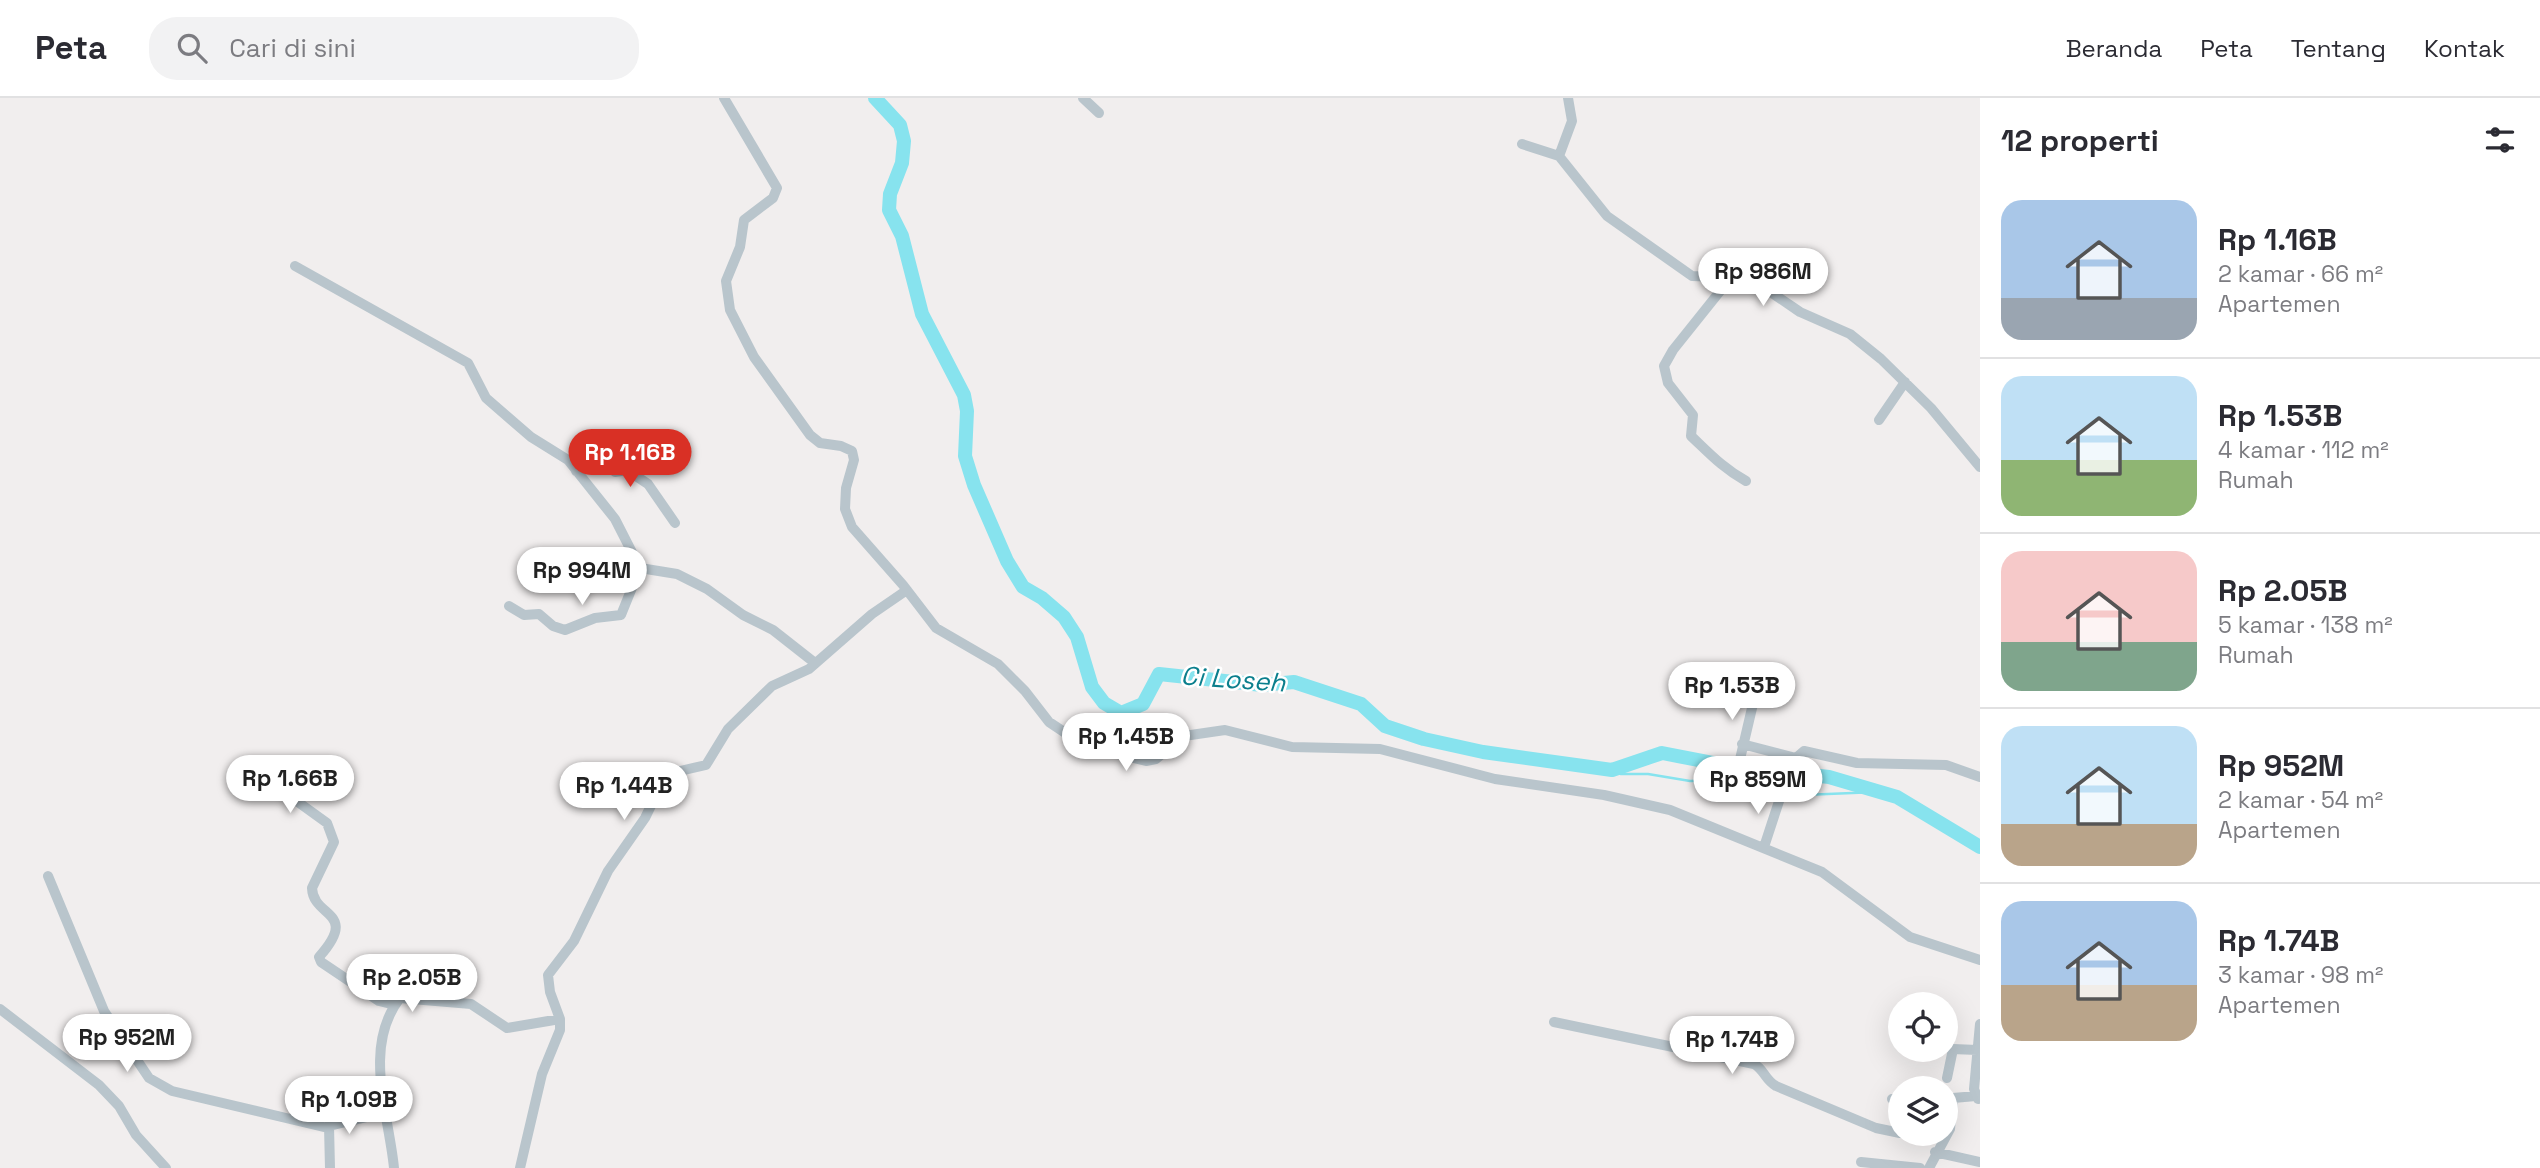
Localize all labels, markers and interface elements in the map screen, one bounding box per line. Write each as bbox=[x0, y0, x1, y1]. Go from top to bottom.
search box bbox=[149, 17, 639, 80]
text: Peta bbox=[35, 27, 107, 69]
icon: search bbox=[173, 29, 211, 67]
text: Cari di sini bbox=[229, 31, 356, 65]
text: Beranda bbox=[2066, 33, 2162, 64]
text: Peta bbox=[2200, 33, 2253, 64]
text: Tentang bbox=[2291, 33, 2386, 64]
text: Kontak bbox=[2424, 33, 2505, 64]
text: 12 properti bbox=[2001, 121, 2159, 160]
icon: filters bbox=[2481, 121, 2519, 159]
text: Rp 1.16B bbox=[2218, 220, 2337, 259]
icon: home bbox=[2057, 228, 2141, 312]
pin: Rp 986M bbox=[1698, 248, 1828, 308]
text: Rp 986M bbox=[1714, 256, 1812, 286]
text: 2 kamar · 66 m² bbox=[2218, 259, 2383, 289]
text: Apartemen bbox=[2218, 289, 2340, 319]
text: Rp 1.53B bbox=[2218, 396, 2342, 435]
icon: home bbox=[2057, 404, 2141, 488]
pin: Rp 1.16B bbox=[558, 430, 702, 489]
text: 4 kamar · 112 m² bbox=[2218, 435, 2389, 465]
text: Rp 1.16B bbox=[585, 437, 676, 467]
text: Rumah bbox=[2218, 465, 2294, 495]
pin: Rp 994M bbox=[517, 547, 647, 607]
text: Rp 994M bbox=[533, 555, 631, 585]
text: Rp 2.05B bbox=[2218, 571, 2347, 610]
icon: home bbox=[2057, 579, 2141, 663]
text: 5 kamar · 138 m² bbox=[2218, 610, 2393, 640]
text: Rumah bbox=[2218, 640, 2294, 670]
water label: Ci Loseh bbox=[1179, 658, 1288, 700]
pin: Rp 1.53B bbox=[1660, 662, 1804, 722]
text: Rp 1.53B bbox=[1684, 670, 1780, 700]
pin: Rp 1.45B bbox=[1054, 714, 1198, 773]
text: Rp 1.45B bbox=[1078, 721, 1174, 751]
text: Rp 952M bbox=[2218, 746, 2344, 785]
icon: home bbox=[2057, 754, 2141, 838]
pin: Rp 1.66B bbox=[218, 756, 362, 815]
pin: Rp 859M bbox=[1693, 756, 1823, 816]
pin: Rp 1.44B bbox=[552, 762, 696, 822]
text: Rp 1.66B bbox=[242, 763, 338, 793]
text: Rp 859M bbox=[1709, 764, 1807, 794]
text: Rp 1.44B bbox=[576, 770, 672, 800]
text: 2 kamar · 54 m² bbox=[2218, 785, 2383, 815]
text: Apartemen bbox=[2218, 815, 2340, 845]
text: Rp 1.74B bbox=[2218, 921, 2339, 960]
icon: home bbox=[2057, 929, 2141, 1013]
pin: Rp 2.05B bbox=[340, 954, 484, 1014]
text: 3 kamar · 98 m² bbox=[2218, 960, 2383, 990]
text: Rp 2.05B bbox=[362, 962, 462, 992]
text: Apartemen bbox=[2218, 990, 2340, 1020]
map controls bbox=[1888, 992, 1958, 1146]
button: locate bbox=[1888, 992, 1958, 1062]
pin: Rp 952M bbox=[62, 1014, 192, 1074]
pin: Rp 1.74B bbox=[1660, 1016, 1804, 1076]
text: Rp 952M bbox=[79, 1022, 175, 1052]
text: Rp 1.74B bbox=[1685, 1024, 1779, 1054]
pin: Rp 1.09B bbox=[277, 1076, 421, 1136]
button: layers bbox=[1888, 1076, 1958, 1146]
text: Rp 1.09B bbox=[301, 1084, 397, 1114]

